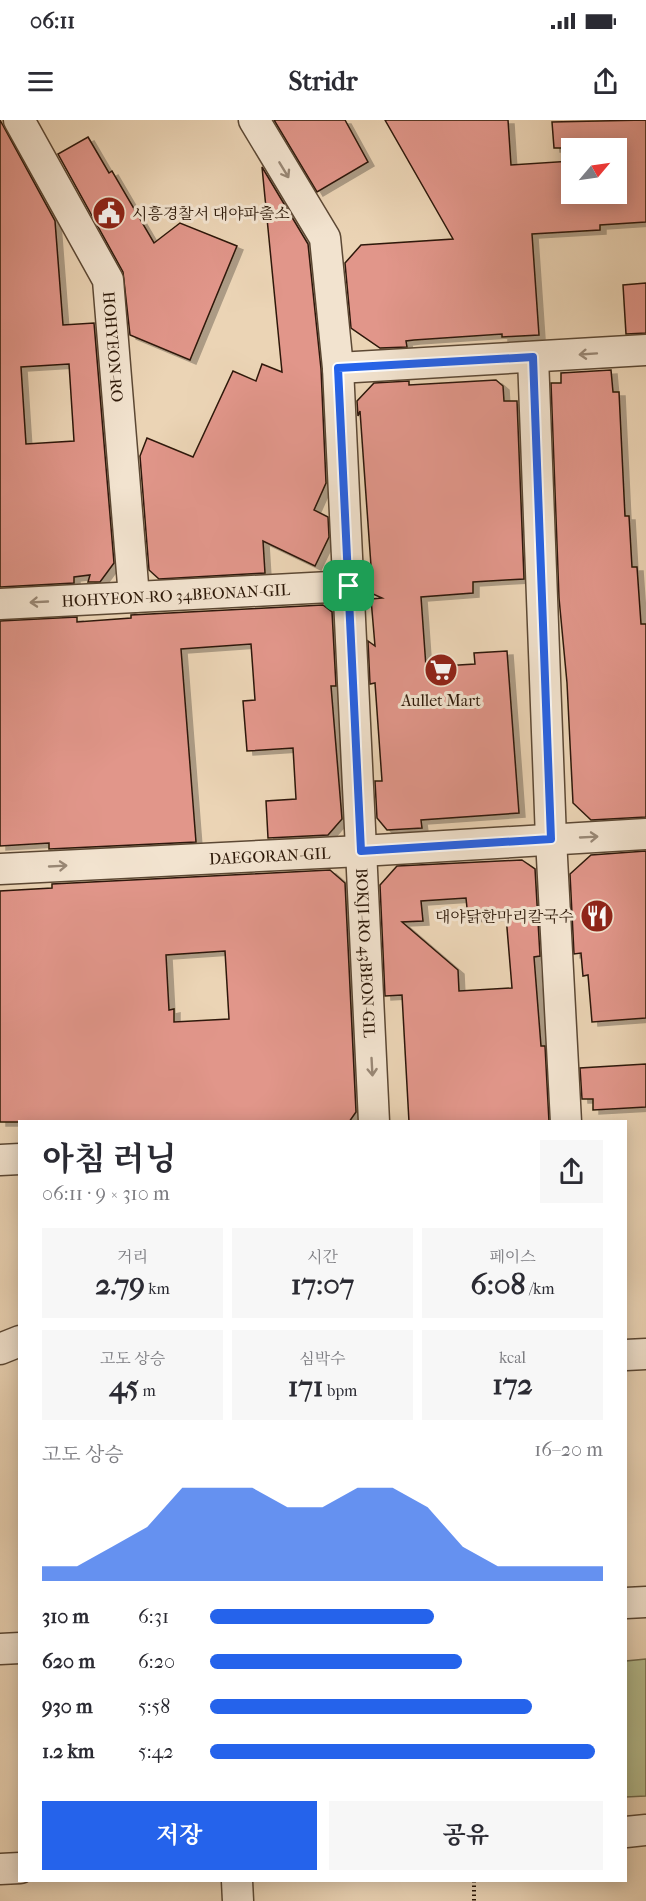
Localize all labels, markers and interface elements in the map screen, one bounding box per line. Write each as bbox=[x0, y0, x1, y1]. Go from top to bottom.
text: 06:11 bbox=[30, 8, 75, 34]
icon: menu bbox=[24, 65, 57, 98]
text: Stridr bbox=[288, 65, 358, 97]
icon: share bbox=[589, 65, 622, 98]
north arrow bbox=[561, 138, 627, 204]
map controls bbox=[561, 138, 627, 204]
one-way arrow bbox=[279, 161, 291, 178]
public building icon: 시흥경찰서 대야파출소 bbox=[91, 195, 127, 231]
place label: 시흥경찰서 대야파출소 bbox=[132, 204, 290, 223]
street label: HOHYEON-RO bbox=[99, 291, 127, 403]
one-way arrow bbox=[578, 348, 598, 359]
pin bbox=[323, 560, 374, 611]
icon: arrive bbox=[332, 569, 365, 602]
street label: HOHYEON-RO 34BEONAN-GIL bbox=[61, 580, 291, 611]
one-way arrow bbox=[30, 597, 50, 608]
supermarket icon: Aullet Mart bbox=[423, 652, 459, 688]
place label: Aullet Mart bbox=[400, 691, 481, 710]
one-way arrow bbox=[578, 831, 598, 842]
street label: DAEGORAN-GIL bbox=[209, 844, 331, 869]
one-way arrow bbox=[48, 860, 68, 871]
street label: BOKJI-RO 43BEON-GIL bbox=[352, 868, 379, 1039]
restaurant icon: 대야닭한마리칼국수 bbox=[579, 898, 615, 934]
place label: 대야닭한마리칼국수 bbox=[435, 907, 574, 926]
one-way arrow bbox=[366, 1056, 377, 1076]
text: 아침 러닝 bbox=[42, 1140, 177, 1179]
button: share bbox=[540, 1140, 603, 1203]
text: 06:11 · 9 × 310 m bbox=[42, 1182, 170, 1205]
text: 거리 bbox=[117, 1247, 148, 1266]
text: 시간 bbox=[307, 1247, 338, 1266]
text: 페이스 bbox=[489, 1247, 536, 1266]
text: 2.79 bbox=[95, 1267, 145, 1302]
text: 17:07 bbox=[291, 1267, 354, 1302]
text: 6:08 bbox=[470, 1267, 526, 1302]
text: km bbox=[145, 1279, 170, 1298]
text: /km bbox=[526, 1279, 555, 1298]
text: kcal bbox=[499, 1348, 526, 1367]
text: 고도 상승 bbox=[100, 1349, 165, 1368]
text: 심박수 bbox=[299, 1349, 346, 1368]
text: 172 bbox=[492, 1367, 533, 1402]
text: 45 bbox=[109, 1369, 139, 1404]
text: 171 bbox=[288, 1369, 324, 1404]
text: m bbox=[139, 1381, 156, 1400]
text: bpm bbox=[324, 1381, 357, 1400]
text: 16–20 m bbox=[534, 1438, 603, 1461]
text: 고도 상승 bbox=[42, 1443, 124, 1466]
text: 310 m bbox=[42, 1605, 89, 1628]
text: 6:31 bbox=[138, 1605, 169, 1628]
text: 620 m bbox=[42, 1650, 95, 1673]
text: 6:20 bbox=[138, 1650, 175, 1673]
text: 930 m bbox=[42, 1695, 93, 1718]
text: 5:58 bbox=[138, 1695, 170, 1718]
text: 1.2 km bbox=[42, 1740, 95, 1763]
text: 5:42 bbox=[138, 1740, 174, 1763]
button: 저장 bbox=[42, 1801, 317, 1870]
button: 공유 bbox=[329, 1801, 603, 1870]

